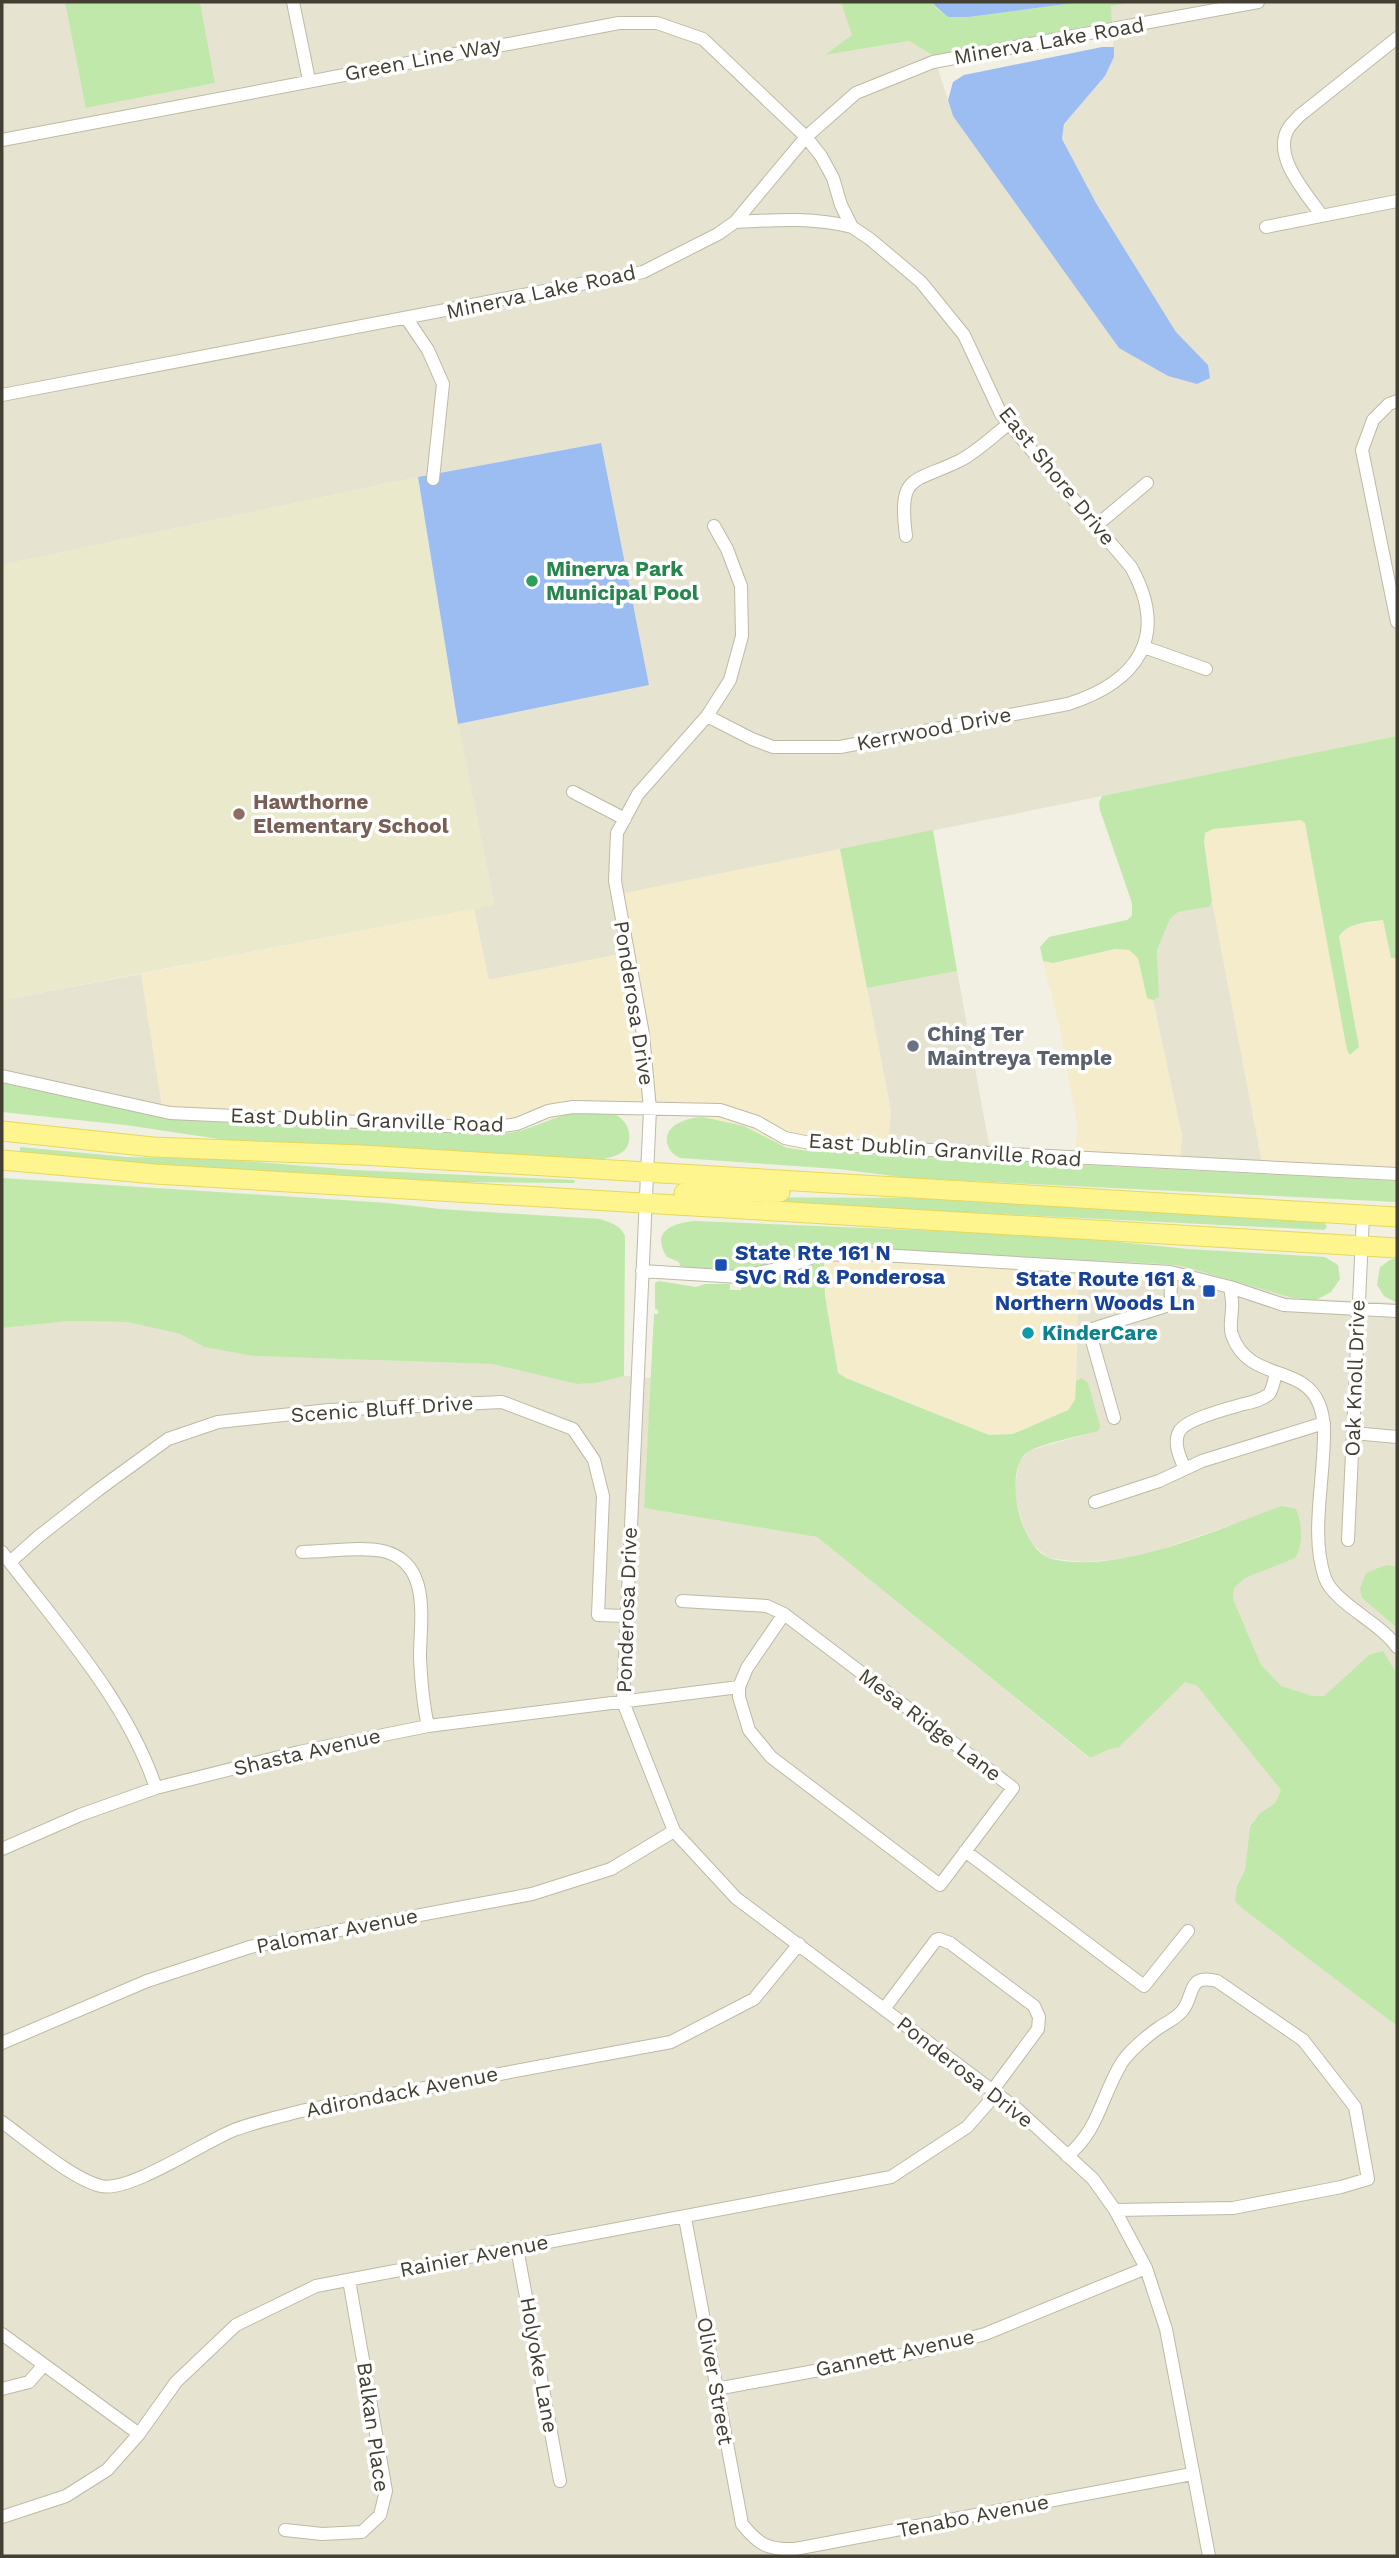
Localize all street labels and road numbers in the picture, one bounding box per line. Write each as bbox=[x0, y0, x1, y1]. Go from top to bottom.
street label: Minerva Lake Road bbox=[952, 11, 1146, 70]
street label: Green Line Way bbox=[342, 31, 504, 86]
street label: Minerva Lake Road bbox=[444, 259, 638, 324]
street label: East Shore Drive bbox=[994, 401, 1121, 550]
street label: Kerrwood Drive bbox=[854, 701, 1013, 756]
street label: Ponderosa Drive bbox=[609, 919, 660, 1087]
street label: East Dublin Granville Road bbox=[230, 1102, 504, 1137]
street label: East Dublin Granville Road bbox=[808, 1127, 1082, 1172]
street label: Oak Knoll Drive bbox=[1339, 1299, 1370, 1457]
street label: Scenic Bluff Drive bbox=[290, 1390, 474, 1427]
street label: Ponderosa Drive bbox=[611, 1526, 642, 1693]
street label: Mesa Ridge Lane bbox=[854, 1663, 1007, 1786]
street label: Shasta Avenue bbox=[231, 1722, 383, 1781]
street label: Palomar Avenue bbox=[254, 1903, 420, 1958]
street label: Ponderosa Drive bbox=[892, 2011, 1038, 2133]
street label: Adirondack Avenue bbox=[304, 2061, 500, 2122]
street label: Rainier Avenue bbox=[397, 2229, 550, 2282]
street label: Holyoke Lane bbox=[515, 2295, 564, 2435]
street label: Oliver Street bbox=[692, 2315, 739, 2447]
street label: Gannett Avenue bbox=[813, 2323, 977, 2382]
street label: Balkan Place bbox=[352, 2360, 395, 2493]
street label: Tenabo Avenue bbox=[895, 2489, 1051, 2542]

